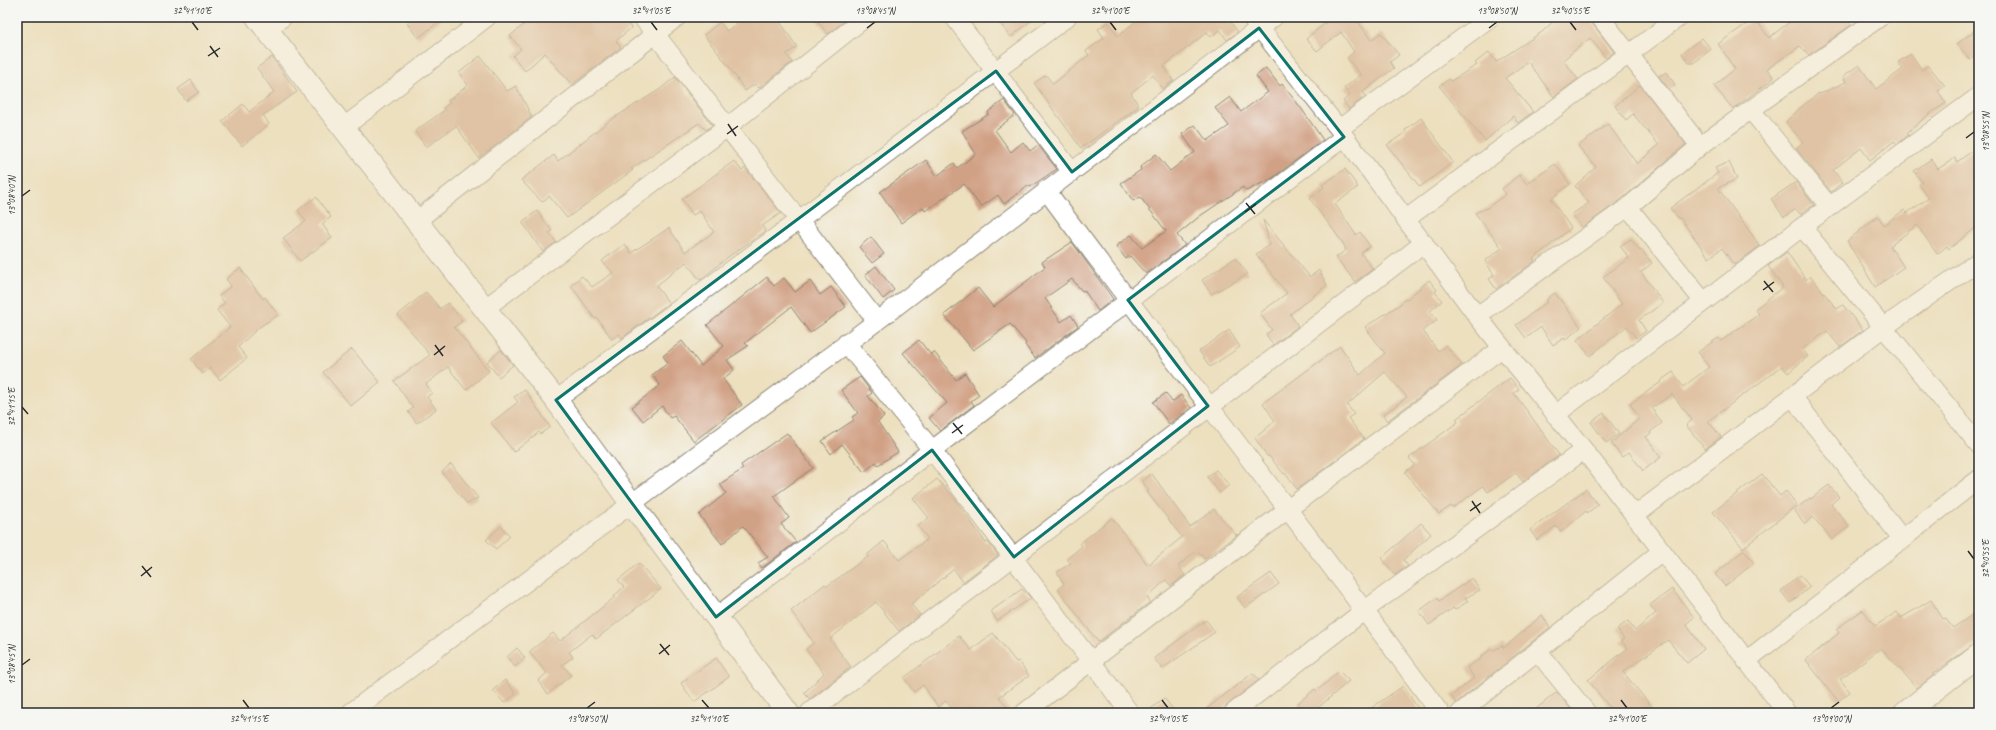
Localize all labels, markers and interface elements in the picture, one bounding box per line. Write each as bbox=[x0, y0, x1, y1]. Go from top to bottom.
text: 32°41'10"E bbox=[173, 4, 213, 17]
text: 32°41'05"E bbox=[632, 4, 672, 17]
text: 13°08'45"N bbox=[855, 4, 897, 17]
text: 32°41'00"E bbox=[1091, 4, 1131, 17]
text: 13°08'50"N bbox=[1477, 4, 1519, 17]
text: 32°40'55"E bbox=[1551, 4, 1591, 17]
text: 13°08'55"N bbox=[1979, 110, 1992, 152]
text: 13°08'40"N bbox=[5, 174, 18, 216]
text: 32°41'15"E bbox=[5, 386, 18, 426]
text: 32°40'55"E bbox=[1979, 538, 1992, 578]
text: 13°08'45"N bbox=[5, 643, 18, 685]
text: 32°41'15"E bbox=[230, 712, 270, 725]
text: 13°08'50"N bbox=[567, 712, 609, 725]
text: 32°41'10"E bbox=[690, 712, 730, 725]
text: 32°41'05"E bbox=[1149, 712, 1189, 725]
text: 32°41'00"E bbox=[1608, 712, 1648, 725]
text: 13°09'00"N bbox=[1811, 712, 1853, 725]

